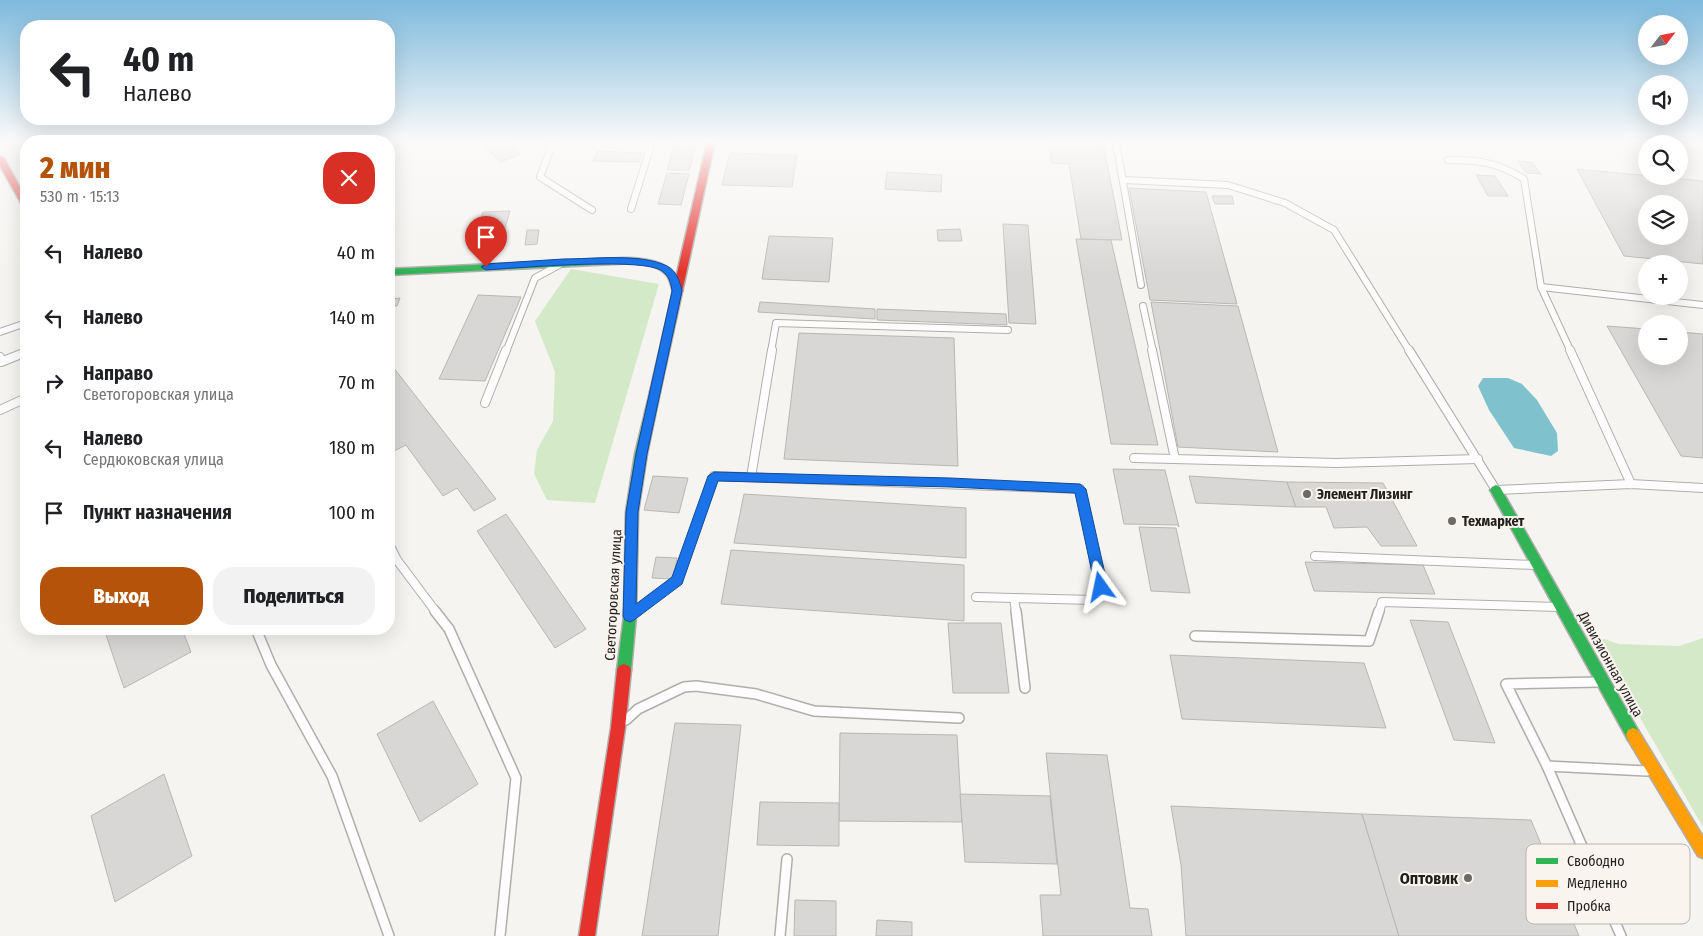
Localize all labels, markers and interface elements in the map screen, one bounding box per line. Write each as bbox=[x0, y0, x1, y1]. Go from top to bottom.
north arrow bbox=[1638, 15, 1688, 65]
map controls bbox=[1638, 15, 1688, 365]
text: 40 m bbox=[123, 38, 194, 80]
icon: left bbox=[40, 40, 105, 105]
button: sound bbox=[1638, 75, 1688, 125]
text: Налево bbox=[123, 80, 192, 107]
button: search bbox=[1638, 135, 1688, 185]
text: 2 мин bbox=[40, 150, 110, 186]
button: close bbox=[323, 152, 375, 204]
text: 530 m · 15:13 bbox=[40, 187, 120, 206]
button: layers bbox=[1638, 195, 1688, 245]
pin bbox=[465, 216, 507, 267]
icon: arrive bbox=[472, 223, 500, 251]
icon: left bbox=[40, 239, 68, 267]
text: Налево bbox=[83, 241, 143, 264]
text: 40 m bbox=[337, 241, 375, 264]
button: + bbox=[1638, 255, 1688, 305]
icon: left bbox=[40, 304, 68, 332]
text: Налево bbox=[83, 306, 143, 329]
text: 140 m bbox=[329, 306, 375, 329]
button: − bbox=[1638, 315, 1688, 365]
text: Направо bbox=[83, 362, 153, 385]
icon: right bbox=[40, 369, 68, 397]
text: 70 m bbox=[339, 371, 375, 394]
text: Светогоровская улица bbox=[83, 385, 234, 404]
text: Налево bbox=[83, 427, 143, 450]
icon: left bbox=[40, 434, 68, 462]
text: 180 m bbox=[329, 436, 375, 459]
text: Сердюковская улица bbox=[83, 450, 224, 469]
place label: Элемент Лизинг bbox=[1317, 486, 1413, 503]
marker: Элемент Лизинг bbox=[1301, 488, 1313, 500]
icon: arrive bbox=[40, 499, 68, 527]
text: Пункт назначения bbox=[83, 501, 232, 524]
text: 100 m bbox=[329, 501, 375, 524]
place label: Техмаркет bbox=[1462, 513, 1525, 530]
marker: Техмаркет bbox=[1446, 515, 1458, 527]
street label: Светогоровская улица bbox=[602, 529, 625, 661]
position arrow bbox=[1074, 560, 1126, 612]
button: Выход bbox=[40, 567, 203, 625]
button: Поделиться bbox=[213, 567, 375, 625]
street label: Дивизионная улица bbox=[1574, 608, 1647, 720]
legend bbox=[1526, 844, 1690, 924]
text: Свободно bbox=[1567, 853, 1625, 870]
place label: Оптовик bbox=[1400, 869, 1459, 888]
marker: Оптовик bbox=[1462, 872, 1474, 884]
text: Медленно bbox=[1567, 875, 1627, 892]
text: Пробка bbox=[1567, 898, 1611, 915]

